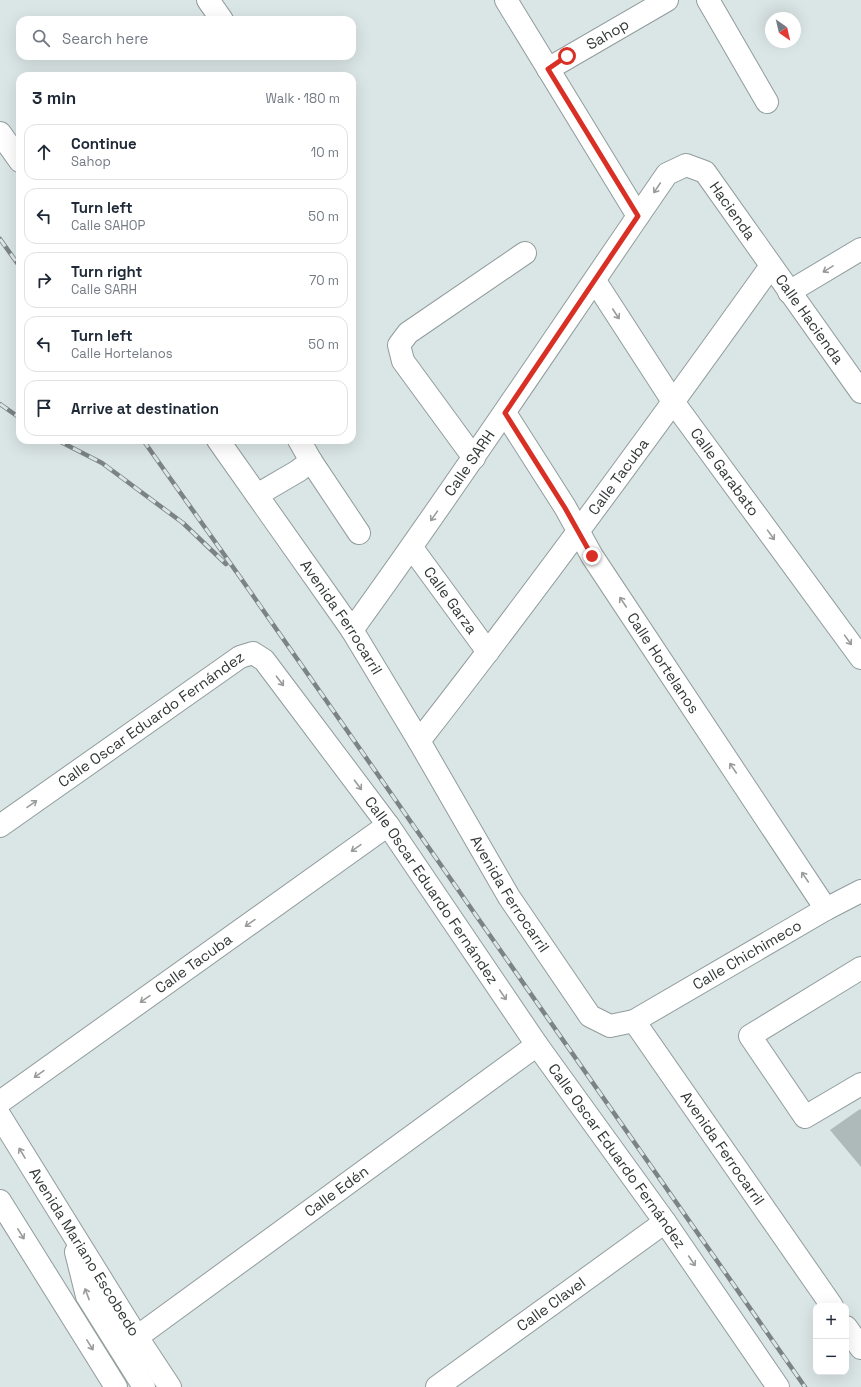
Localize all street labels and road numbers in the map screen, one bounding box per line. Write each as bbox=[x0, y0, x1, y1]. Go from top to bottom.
street label: Sahop bbox=[583, 14, 632, 54]
street label: Hacienda bbox=[706, 177, 760, 244]
street label: Calle Hacienda bbox=[771, 270, 848, 368]
street label: Calle Garabato bbox=[686, 424, 764, 520]
street label: Calle SARH bbox=[440, 426, 499, 500]
street label: Calle Tacuba bbox=[584, 434, 653, 519]
street label: Avenida Ferrocarril bbox=[296, 556, 387, 678]
street label: Calle Garza bbox=[420, 563, 482, 638]
street label: Calle Hortelanos bbox=[623, 609, 704, 717]
street label: Calle Oscar Eduardo Fernández bbox=[54, 647, 248, 791]
street label: Calle Oscar Eduardo Fernández bbox=[361, 792, 503, 987]
street label: Avenida Ferrocarril bbox=[466, 832, 554, 956]
street label: Calle Chichimeco bbox=[689, 915, 805, 994]
street label: Calle Tacuba bbox=[151, 929, 236, 997]
street label: Calle Oscar Eduardo Fernández bbox=[544, 1059, 690, 1252]
street label: Avenida Ferrocarril bbox=[677, 1087, 769, 1209]
street label: Calle Edén bbox=[300, 1161, 372, 1221]
street label: Avenida Mariano Escobedo bbox=[25, 1164, 144, 1340]
street label: Calle Clavel bbox=[513, 1273, 589, 1335]

